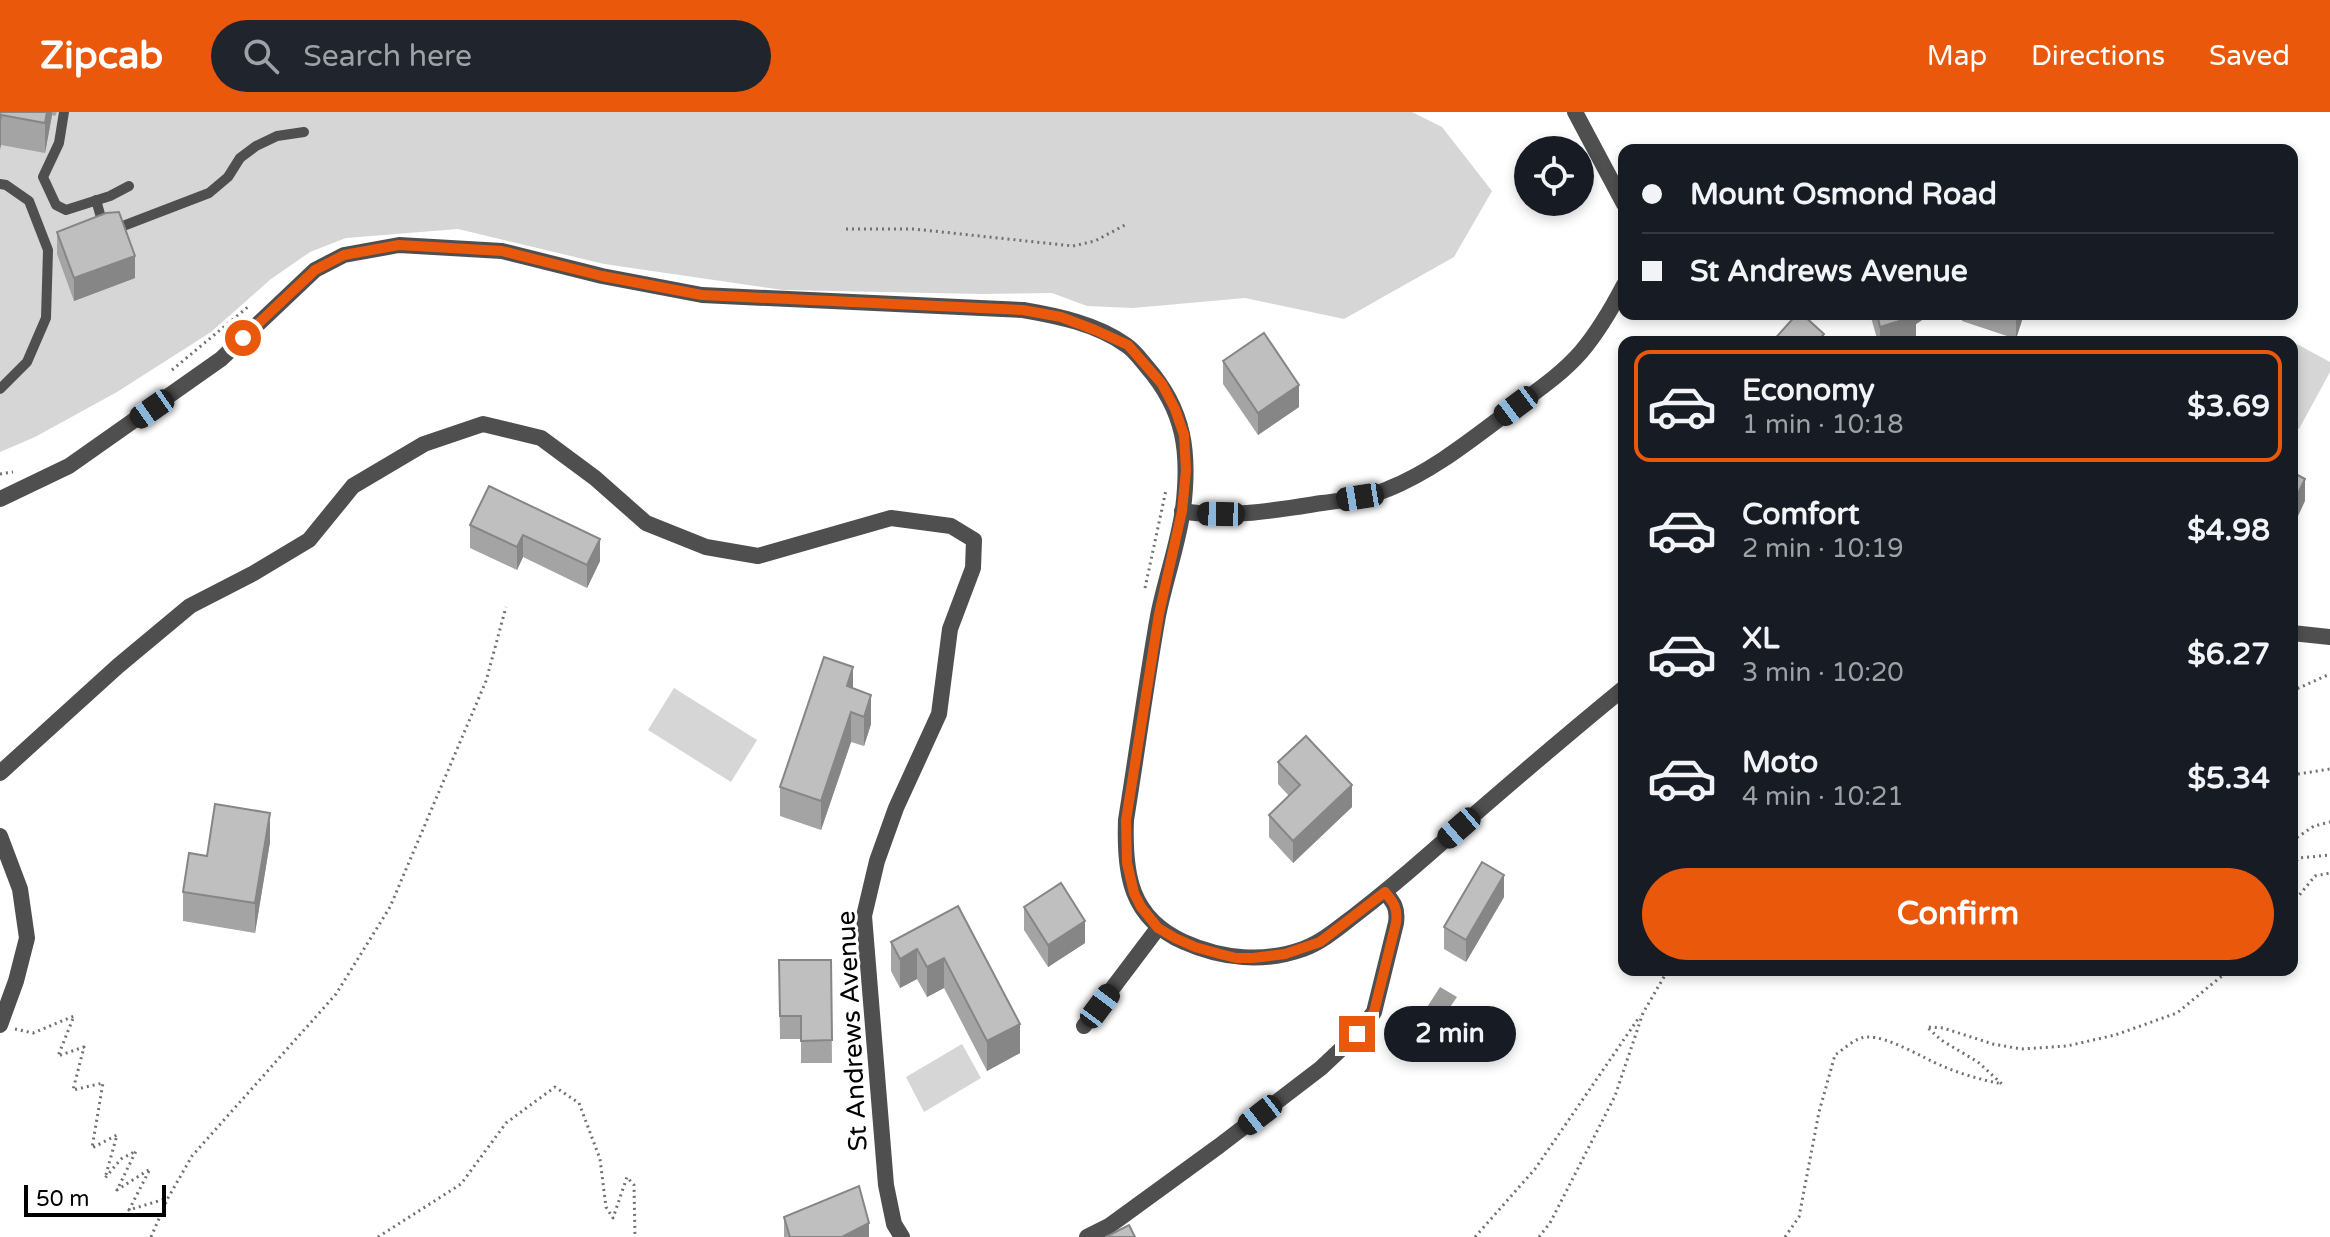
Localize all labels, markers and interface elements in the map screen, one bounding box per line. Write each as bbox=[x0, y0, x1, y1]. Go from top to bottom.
search box bbox=[211, 20, 771, 92]
text: Zipcab bbox=[40, 33, 163, 79]
icon: search bbox=[239, 34, 283, 78]
text: Search here bbox=[303, 38, 472, 75]
text: Map bbox=[1927, 39, 1987, 73]
text: Directions bbox=[2031, 39, 2165, 73]
text: Saved bbox=[2209, 39, 2290, 73]
map controls bbox=[1514, 136, 1594, 216]
button: locate bbox=[1514, 136, 1594, 216]
text: Mount Osmond Road bbox=[1690, 176, 1997, 213]
text: St Andrews Avenue bbox=[1690, 253, 1968, 290]
route start bbox=[225, 320, 261, 356]
icon: car bbox=[1646, 370, 1718, 442]
text: Economy bbox=[1742, 372, 1875, 409]
car bbox=[1490, 382, 1542, 430]
car bbox=[125, 385, 179, 433]
text: $3.69 bbox=[2187, 388, 2270, 425]
text: 1 min · 10:18 bbox=[1742, 409, 1904, 440]
car bbox=[1334, 481, 1386, 513]
icon: car bbox=[1646, 494, 1718, 566]
text: Comfort bbox=[1742, 496, 1860, 533]
car bbox=[1197, 502, 1245, 526]
text: $4.98 bbox=[2187, 512, 2270, 549]
text: 2 min · 10:19 bbox=[1742, 533, 1904, 564]
icon: car bbox=[1646, 618, 1718, 690]
text: XL bbox=[1742, 620, 1779, 657]
text: $6.27 bbox=[2187, 636, 2270, 673]
text: 3 min · 10:20 bbox=[1742, 657, 1904, 688]
icon: car bbox=[1646, 742, 1718, 814]
text: Moto bbox=[1742, 744, 1818, 781]
text: $5.34 bbox=[2188, 760, 2270, 797]
text: 4 min · 10:21 bbox=[1742, 781, 1904, 812]
car bbox=[1433, 803, 1485, 853]
button: Confirm bbox=[1642, 868, 2274, 960]
street label: St Andrews Avenue bbox=[830, 910, 874, 1152]
car bbox=[1076, 980, 1124, 1032]
callout: 2 min bbox=[1385, 1006, 1517, 1062]
route end bbox=[1339, 1016, 1375, 1052]
text: 2 min bbox=[1415, 1018, 1485, 1049]
car bbox=[1234, 1091, 1286, 1139]
scale bar bbox=[24, 1181, 166, 1217]
text: 50 m bbox=[36, 1186, 90, 1212]

